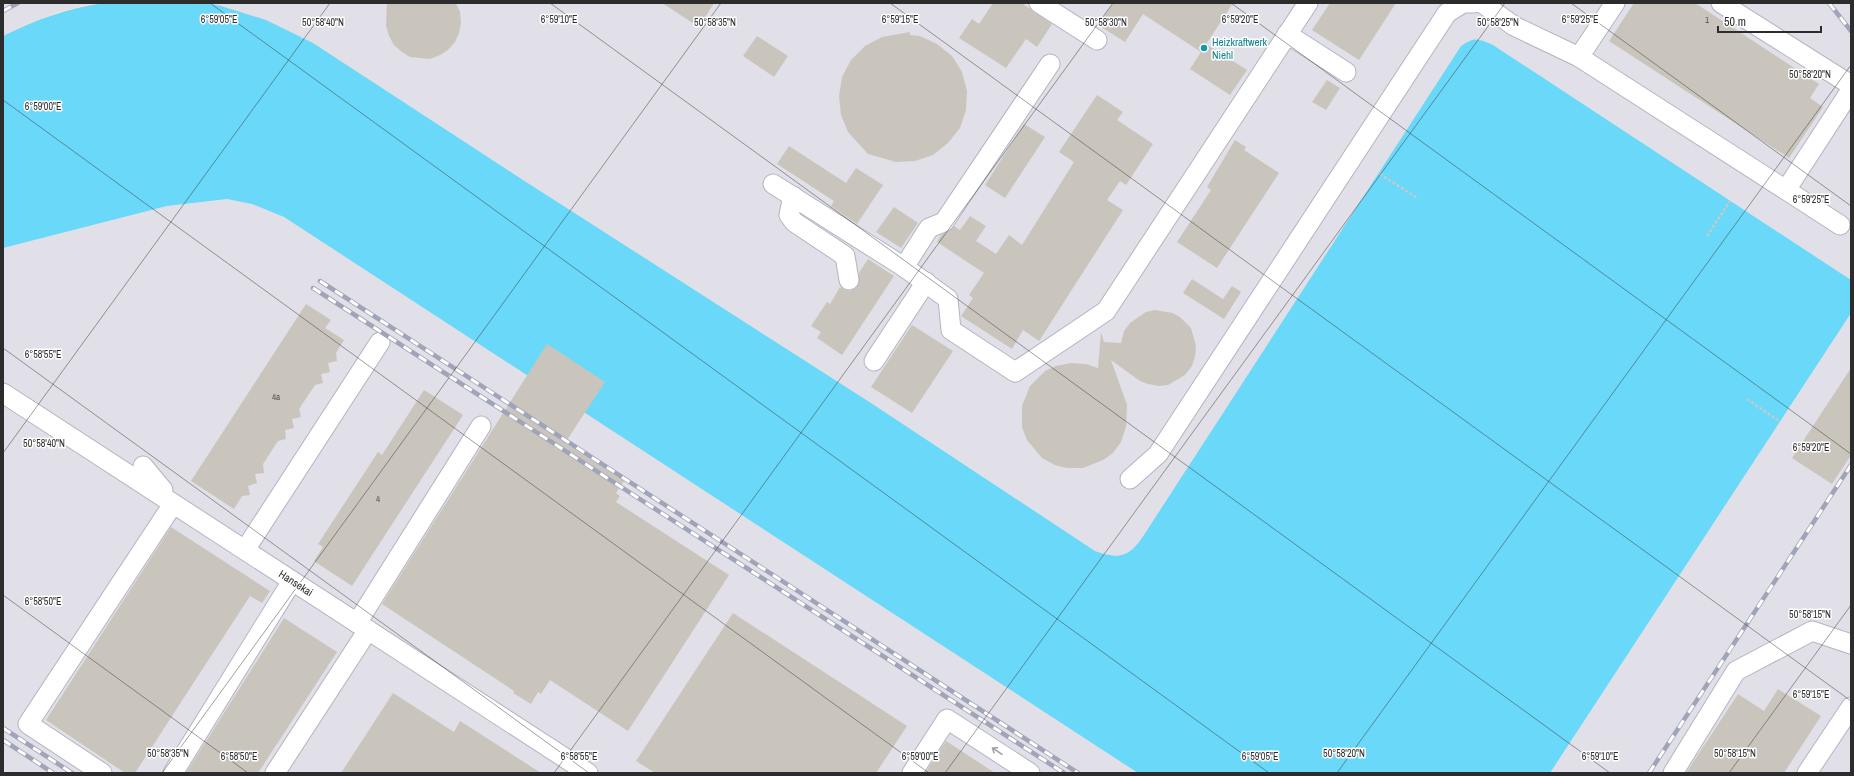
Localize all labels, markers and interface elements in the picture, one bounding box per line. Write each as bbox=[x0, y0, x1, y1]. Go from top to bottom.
scale bar bbox=[1718, 8, 1821, 34]
text: 6°59'05"E bbox=[201, 13, 237, 26]
text: 6°59'10"E bbox=[541, 13, 577, 26]
text: 6°59'15"E bbox=[882, 13, 918, 26]
text: 6°59'20"E bbox=[1222, 13, 1258, 26]
text: 6°59'25"E bbox=[1562, 13, 1598, 26]
house number: 1 bbox=[1705, 14, 1709, 26]
text: 50 m bbox=[1724, 14, 1746, 30]
text: 50°58'40"N bbox=[302, 16, 344, 29]
text: 50°58'35"N bbox=[694, 16, 736, 29]
text: 50°58'30"N bbox=[1085, 16, 1127, 29]
text: 50°58'25"N bbox=[1477, 16, 1519, 29]
place label: Heizkraftwerk Niehl bbox=[1212, 35, 1268, 62]
marker: Heizkraftwerk Niehl bbox=[1199, 43, 1209, 53]
text: 50°58'20"N bbox=[1789, 68, 1831, 81]
text: 6°59'00"E bbox=[25, 100, 61, 113]
text: 6°59'25"E bbox=[1793, 193, 1829, 206]
text: 6°58'55"E bbox=[25, 348, 61, 361]
house number: 4a bbox=[272, 391, 280, 403]
text: 50°58'40"N bbox=[23, 437, 65, 450]
text: 6°59'20"E bbox=[1793, 441, 1829, 454]
house number: 4 bbox=[376, 493, 380, 505]
street label: Hansekai bbox=[276, 567, 316, 599]
text: 6°58'50"E bbox=[25, 595, 61, 608]
text: 50°58'15"N bbox=[1789, 608, 1831, 621]
text: 6°59'15"E bbox=[1793, 688, 1829, 701]
text: 50°58'35"N bbox=[147, 747, 189, 760]
one-way arrow bbox=[991, 747, 1003, 755]
text: 50°58'20"N bbox=[1323, 747, 1365, 760]
text: 50°58'15"N bbox=[1714, 747, 1756, 760]
text: 6°58'50"E bbox=[221, 750, 257, 763]
text: 6°58'55"E bbox=[561, 750, 597, 763]
text: 6°59'00"E bbox=[902, 750, 938, 763]
text: 6°59'05"E bbox=[1242, 750, 1278, 763]
text: 6°59'10"E bbox=[1582, 750, 1618, 763]

